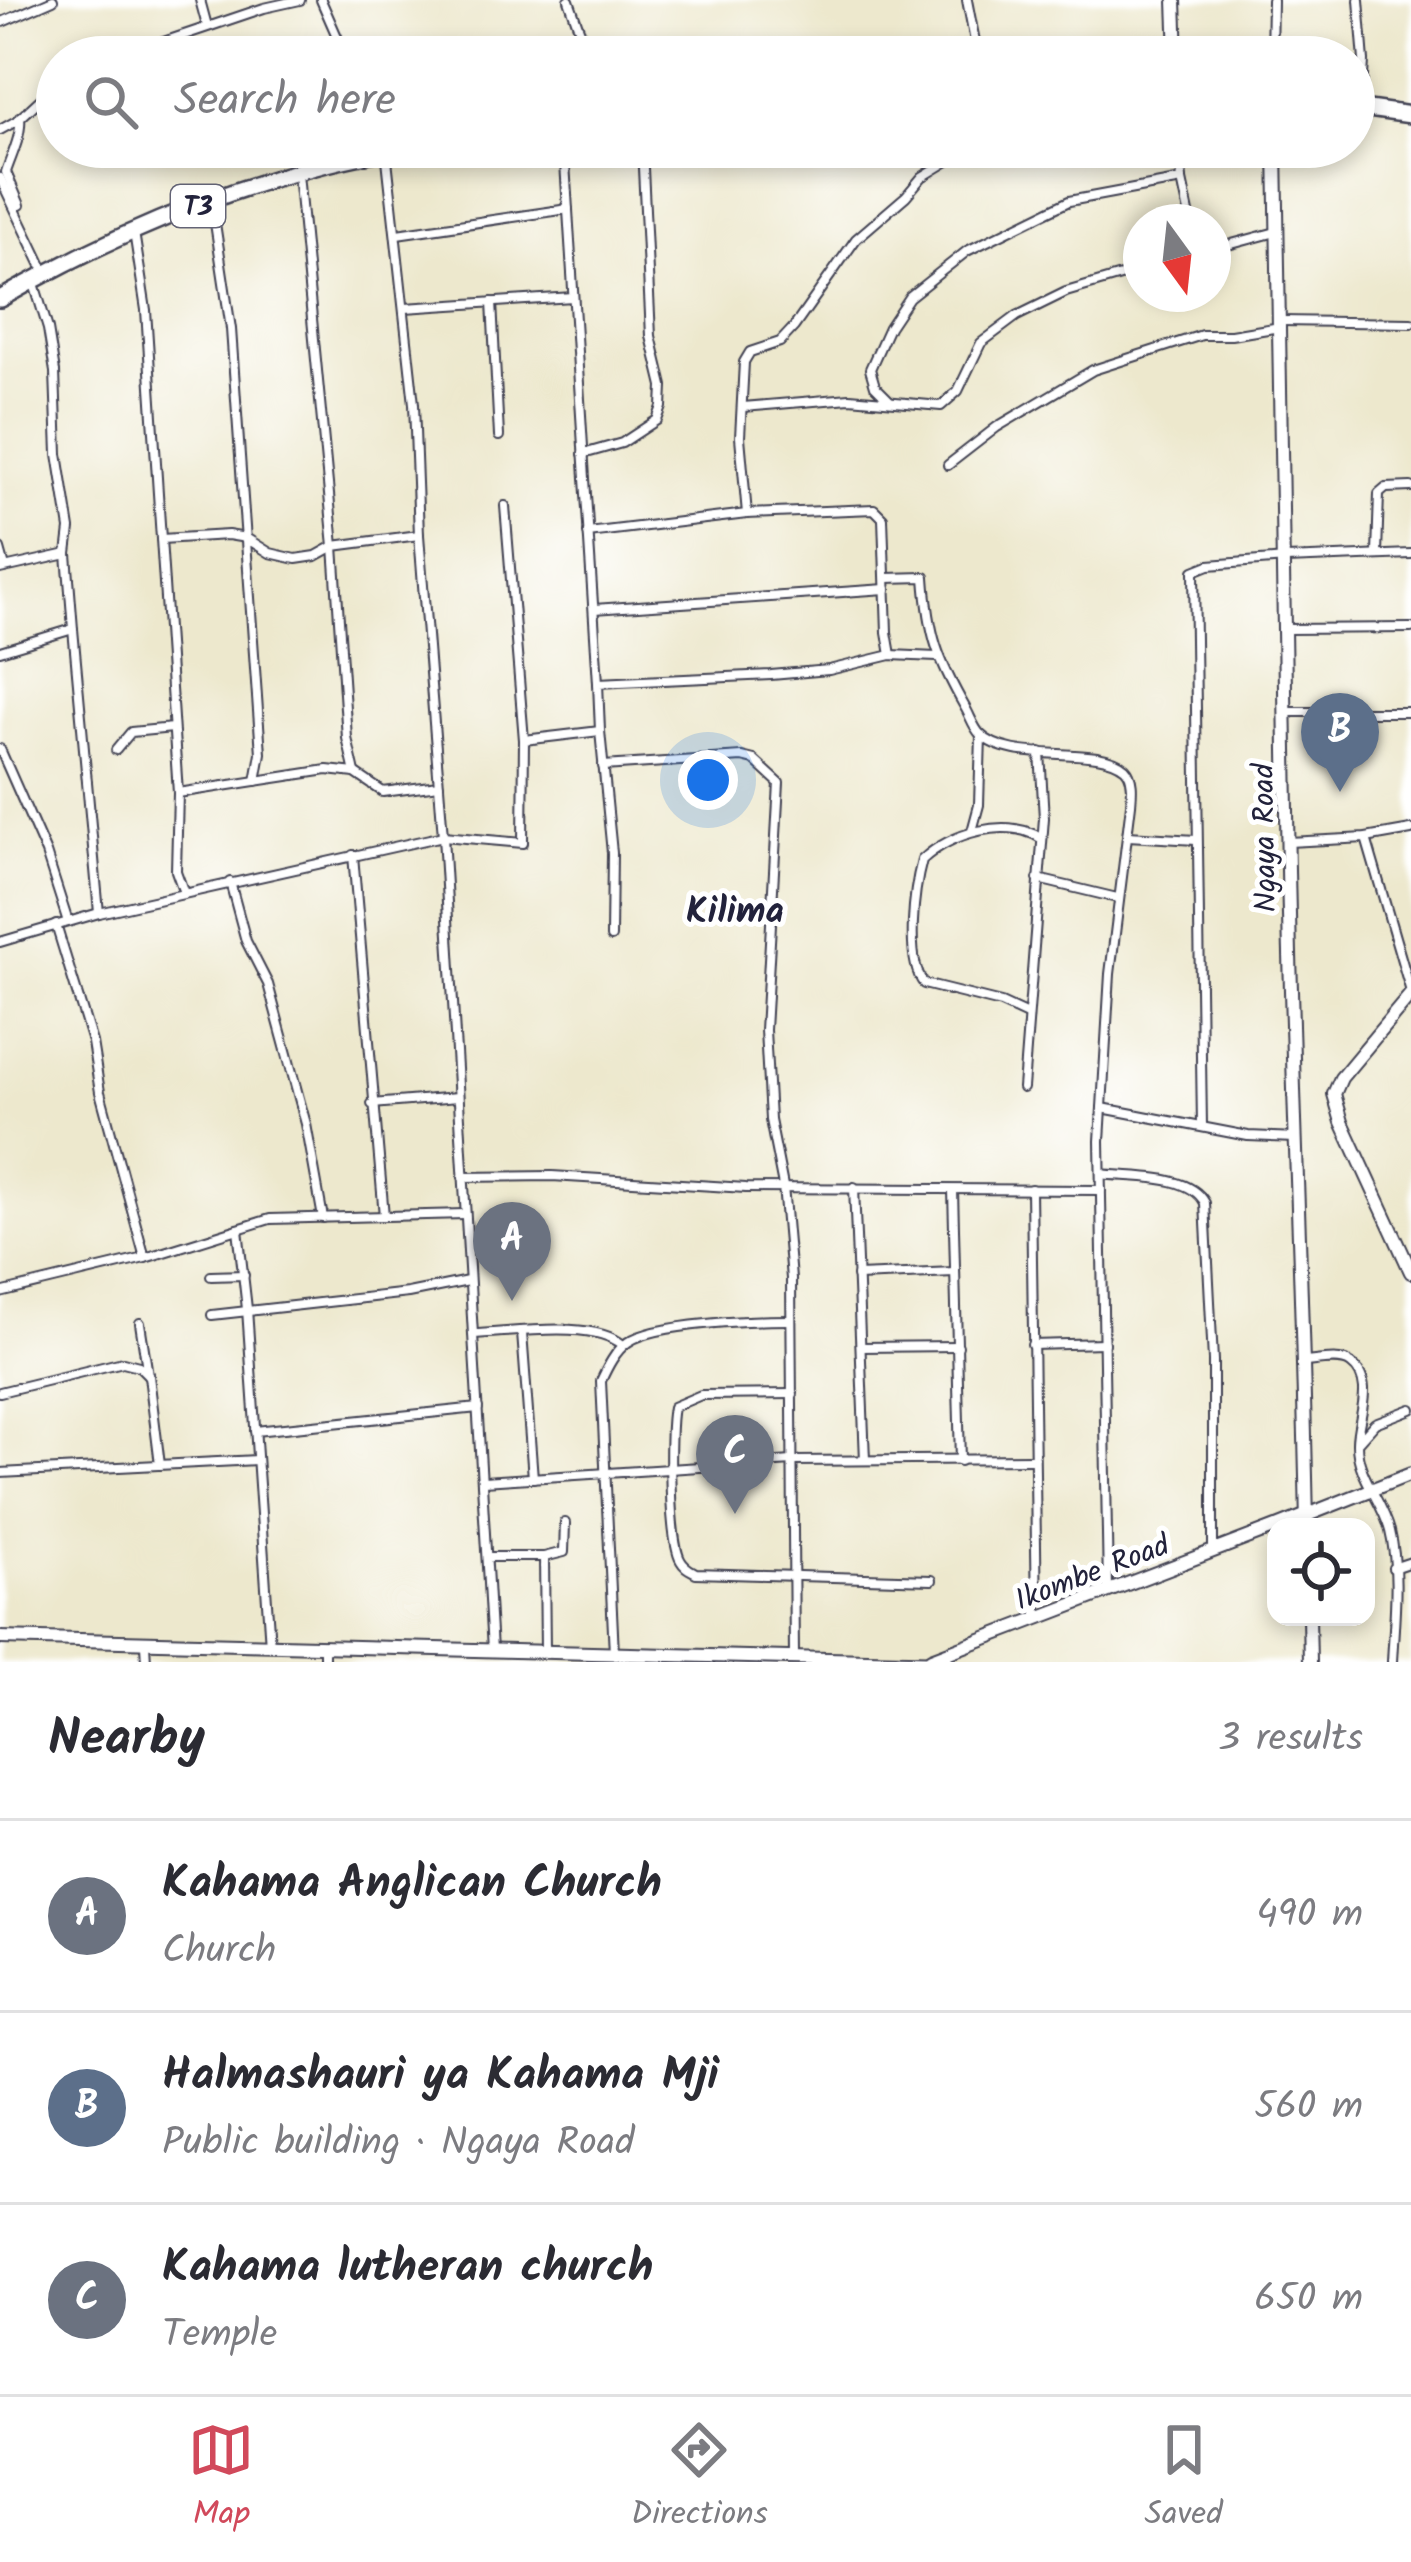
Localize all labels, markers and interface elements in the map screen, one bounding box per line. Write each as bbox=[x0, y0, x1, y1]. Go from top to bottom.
search box bbox=[36, 36, 1375, 168]
text: Search here bbox=[174, 66, 396, 138]
icon: search bbox=[78, 69, 144, 135]
road number: T3 bbox=[171, 185, 225, 227]
north arrow bbox=[1123, 204, 1231, 312]
pin: B bbox=[1301, 693, 1379, 792]
your location bbox=[678, 750, 738, 810]
street label: Ngaya Road bbox=[1241, 762, 1291, 913]
district label: Kilima bbox=[686, 884, 784, 941]
pin: A bbox=[473, 1202, 551, 1301]
pin: C bbox=[696, 1415, 774, 1514]
map controls bbox=[1267, 1518, 1375, 1626]
button: locate bbox=[1267, 1518, 1375, 1626]
street label: Ikombe Road bbox=[1008, 1522, 1178, 1625]
text: Nearby bbox=[48, 1700, 205, 1781]
text: 3 results bbox=[1218, 1709, 1363, 1771]
text: Kahama Anglican Church bbox=[162, 1849, 662, 1921]
text: A bbox=[75, 1885, 99, 1947]
text: 490 m bbox=[1256, 1885, 1363, 1947]
text: Church bbox=[162, 1921, 276, 1983]
text: Halmashauri ya Kahama Mji bbox=[162, 2041, 719, 2113]
text: B bbox=[75, 2077, 99, 2139]
text: 560 m bbox=[1254, 2077, 1363, 2139]
text: Public building · Ngaya Road bbox=[162, 2113, 635, 2175]
text: Kahama lutheran church bbox=[162, 2233, 653, 2305]
text: C bbox=[75, 2269, 99, 2331]
text: 650 m bbox=[1254, 2269, 1363, 2331]
text: Temple bbox=[162, 2305, 277, 2367]
tab: Map bbox=[188, 2417, 254, 2542]
tab: Directions bbox=[631, 2417, 768, 2542]
tab: Saved bbox=[1144, 2417, 1223, 2542]

